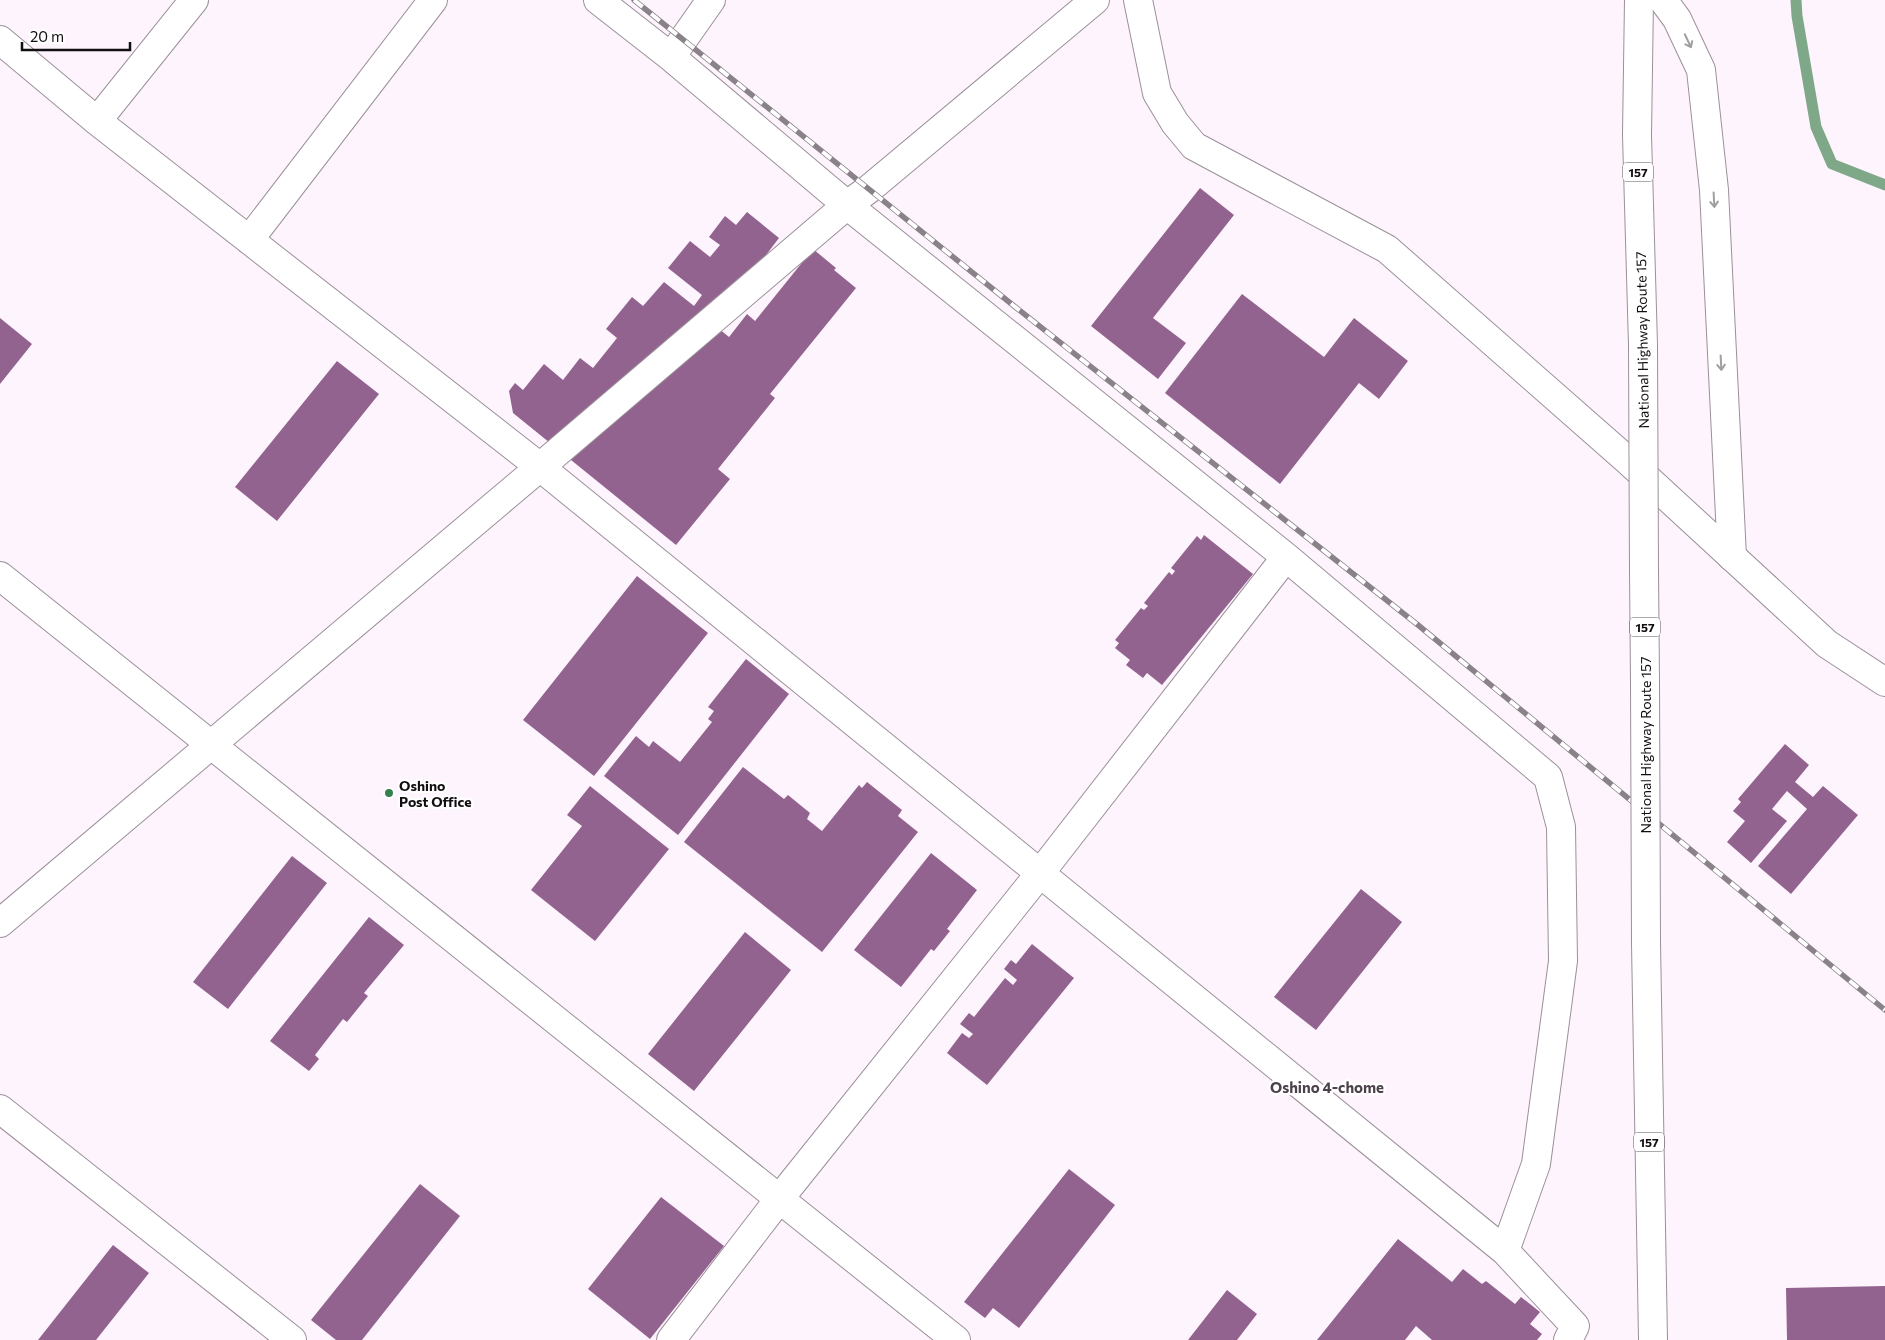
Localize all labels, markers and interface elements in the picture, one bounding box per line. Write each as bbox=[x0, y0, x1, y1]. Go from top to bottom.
scale bar bbox=[22, 20, 130, 52]
text: 20 m bbox=[30, 27, 64, 45]
one-way arrow bbox=[1683, 33, 1693, 48]
road number: 157 bbox=[1623, 162, 1653, 182]
one-way arrow bbox=[1710, 192, 1719, 208]
street label: National Highway Route 157 bbox=[1632, 251, 1652, 429]
one-way arrow bbox=[1717, 354, 1726, 370]
road number: 157 bbox=[1630, 618, 1660, 636]
street label: National Highway Route 157 bbox=[1637, 656, 1654, 834]
place label: Oshino Post Office bbox=[399, 777, 472, 810]
marker: Oshino Post Office bbox=[383, 787, 395, 799]
district label: Oshino 4-chome bbox=[1270, 1078, 1384, 1096]
road number: 157 bbox=[1634, 1132, 1664, 1152]

